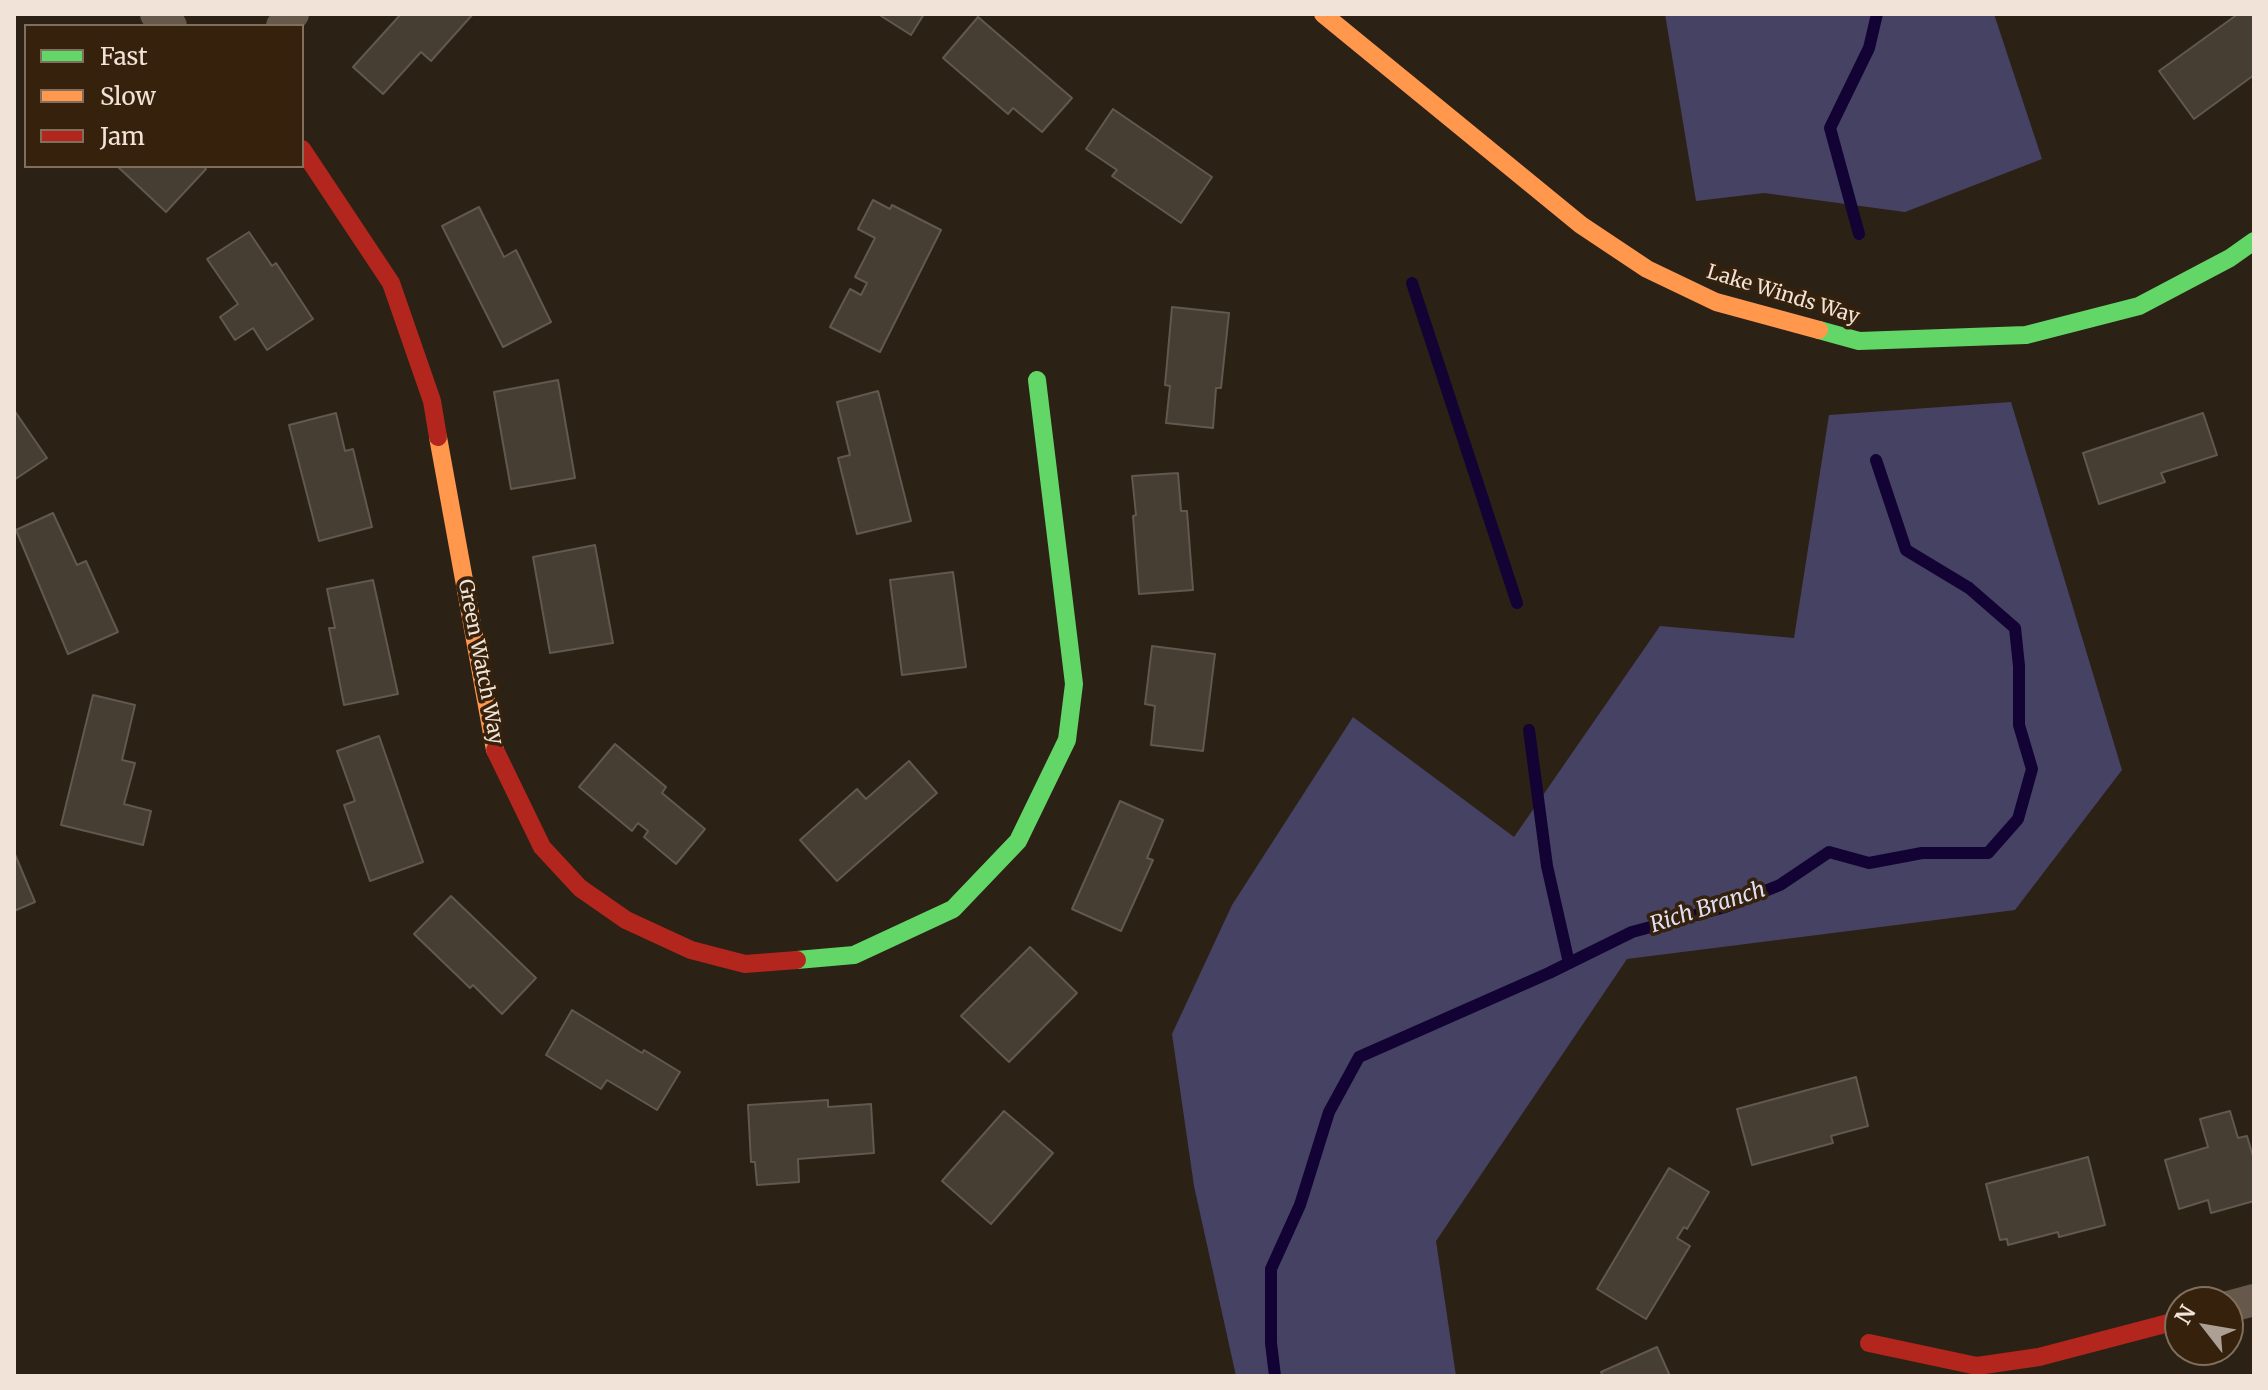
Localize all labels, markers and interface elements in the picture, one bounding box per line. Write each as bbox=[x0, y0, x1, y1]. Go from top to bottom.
legend bbox=[24, 24, 304, 168]
text: Fast bbox=[100, 41, 148, 72]
text: Slow bbox=[100, 81, 156, 112]
text: Jam bbox=[100, 121, 145, 152]
street label: Lake Winds Way bbox=[1704, 260, 1862, 330]
street label: Green Watch Way bbox=[452, 577, 508, 747]
water label: Rich Branch bbox=[1647, 877, 1769, 939]
north arrow bbox=[2164, 1286, 2244, 1366]
text: N bbox=[2169, 1300, 2202, 1329]

